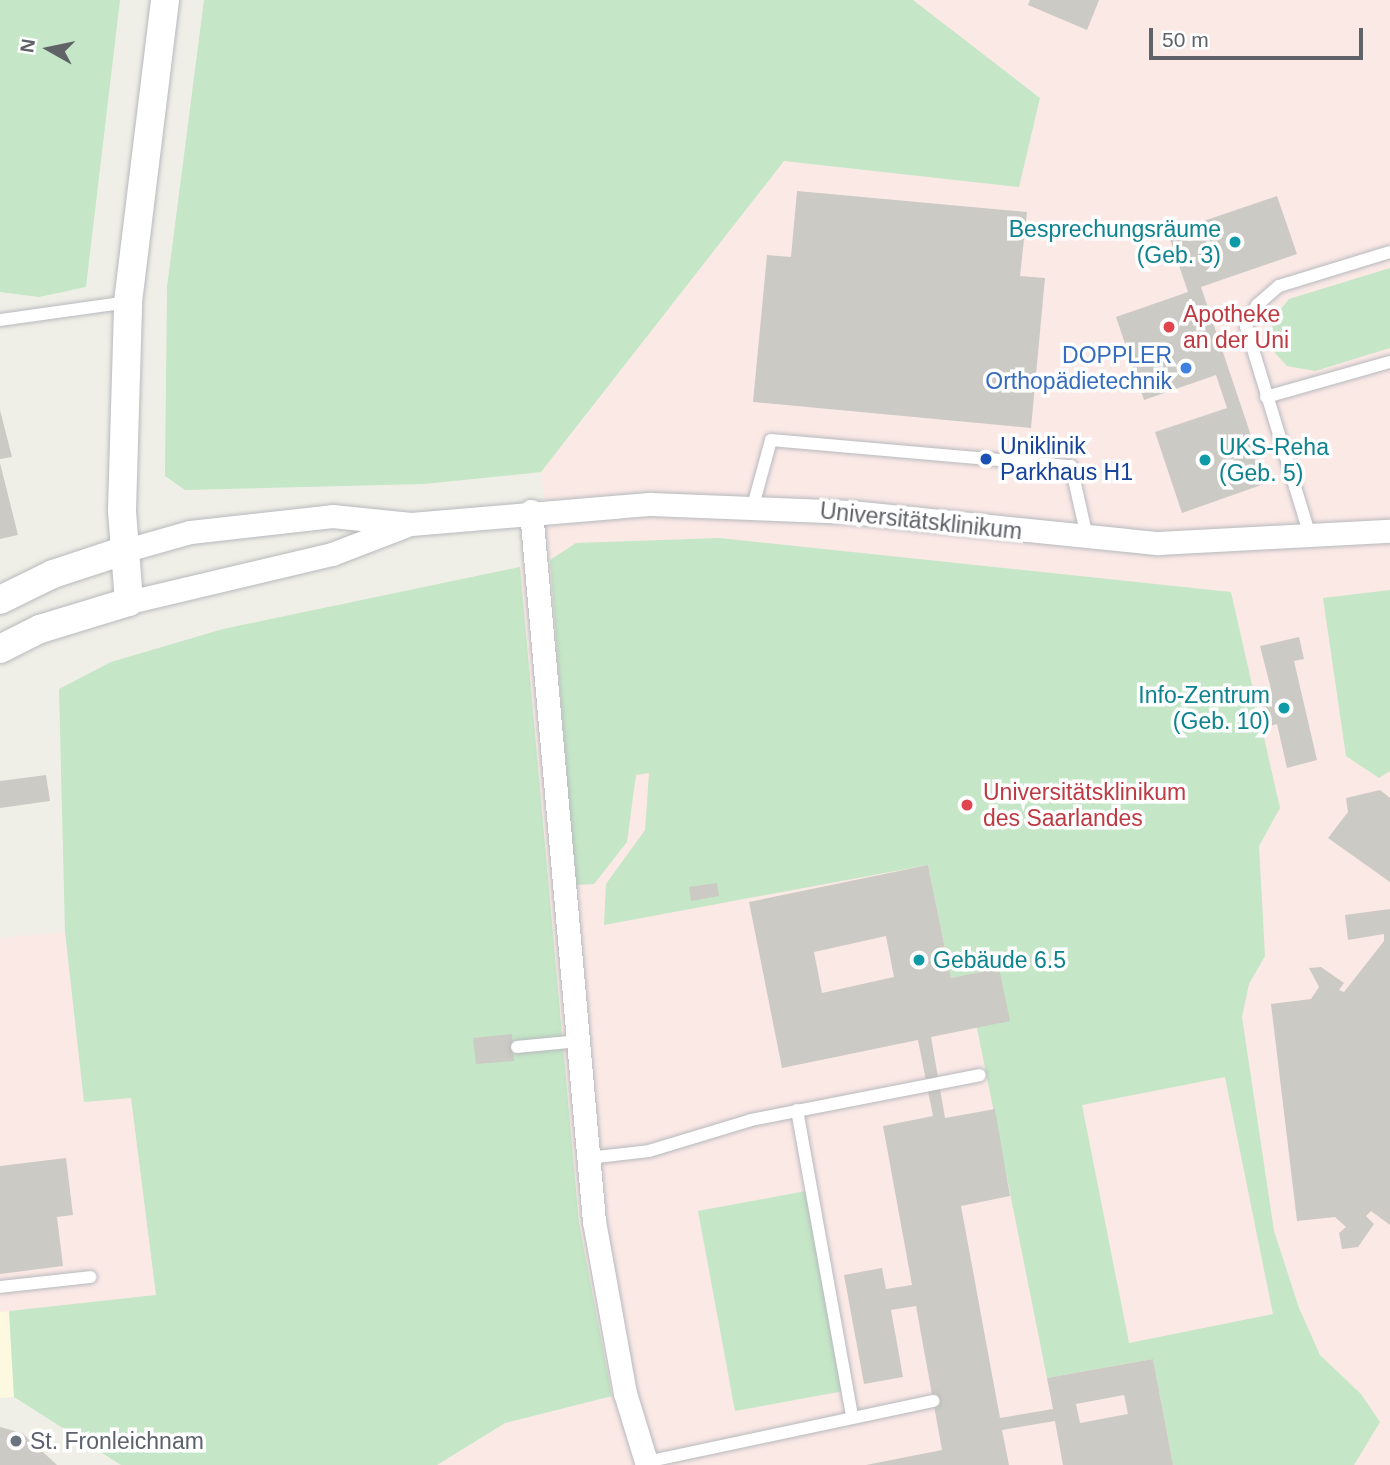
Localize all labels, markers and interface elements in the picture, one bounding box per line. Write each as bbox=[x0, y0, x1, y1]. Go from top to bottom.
north arrow bbox=[14, 14, 84, 84]
scale bar bbox=[1152, 14, 1366, 58]
text: 50 m bbox=[1162, 28, 1209, 51]
text: N bbox=[16, 37, 39, 54]
place label: Besprechungsräume (Geb. 3) bbox=[1009, 215, 1221, 269]
marker: Besprechungsräume (Geb. 3) bbox=[1227, 234, 1243, 250]
place label: Apotheke an der Uni bbox=[1183, 300, 1289, 354]
marker: Apotheke an der Uni bbox=[1161, 319, 1177, 335]
place label: DOPPLER Orthopädietechnik bbox=[985, 341, 1172, 395]
marker: DOPPLER Orthopädietechnik bbox=[1178, 360, 1194, 376]
place label: Uniklinik Parkhaus H1 bbox=[1000, 432, 1133, 486]
place label: UKS-Reha (Geb. 5) bbox=[1219, 433, 1329, 487]
marker: Uniklinik Parkhaus H1 bbox=[978, 451, 994, 467]
marker: UKS-Reha (Geb. 5) bbox=[1197, 452, 1213, 468]
street label: Universitätsklinikum bbox=[819, 497, 1023, 545]
place label: Info-Zentrum (Geb. 10) bbox=[1138, 681, 1270, 735]
marker: Info-Zentrum (Geb. 10) bbox=[1276, 700, 1292, 716]
place label: Universitätsklinikum des Saarlandes bbox=[983, 778, 1186, 832]
marker: Universitätsklinikum des Saarlandes bbox=[957, 795, 977, 815]
place label: Gebäude 6.5 bbox=[933, 946, 1066, 974]
marker: Gebäude 6.5 bbox=[911, 952, 927, 968]
place label: St. Fronleichnam bbox=[30, 1427, 204, 1455]
marker: St. Fronleichnam bbox=[8, 1433, 24, 1449]

